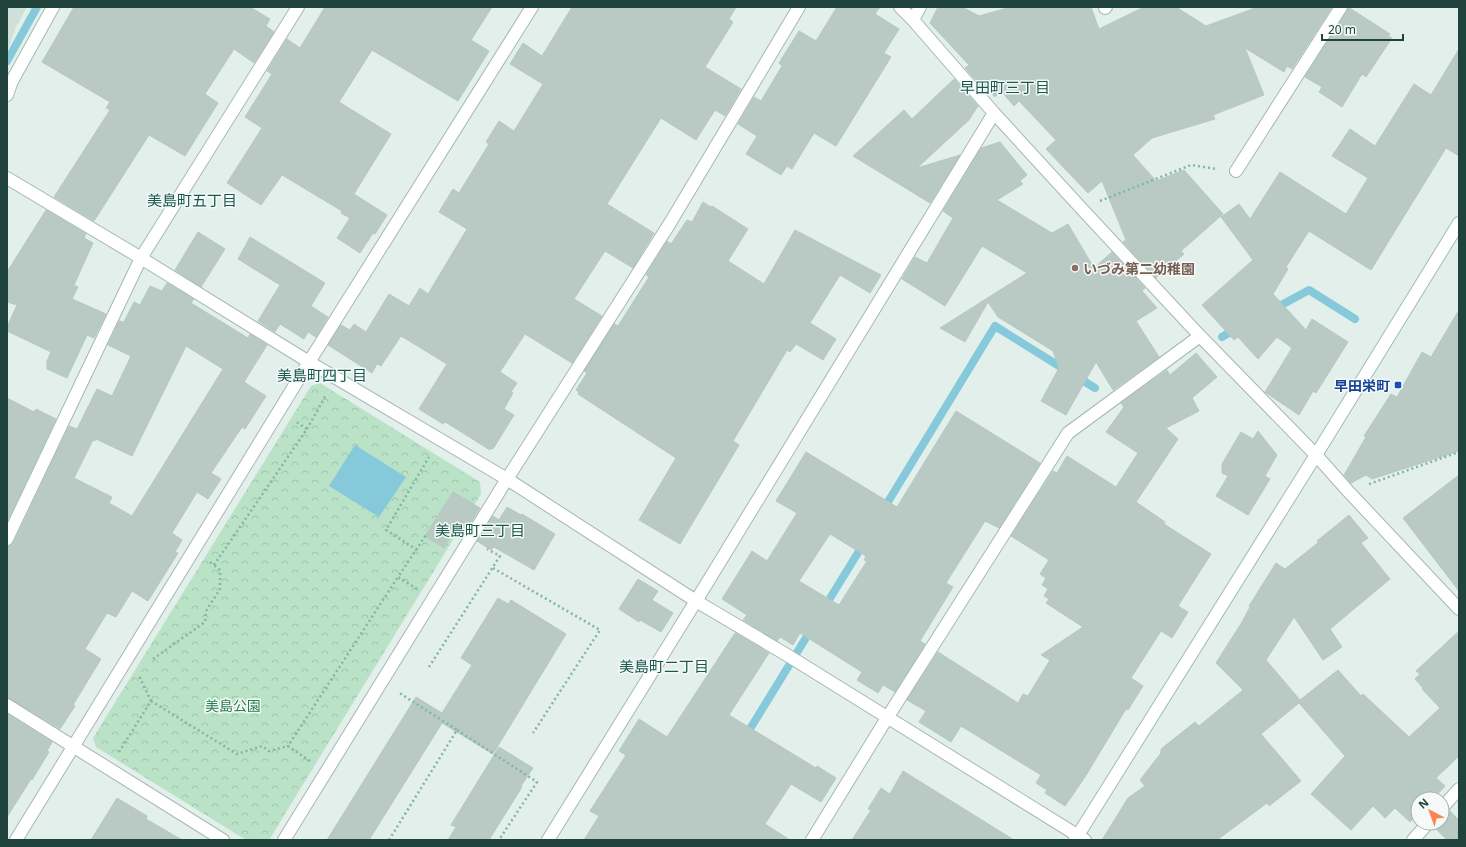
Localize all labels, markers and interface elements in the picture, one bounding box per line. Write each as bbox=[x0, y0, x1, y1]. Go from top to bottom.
scale bar bbox=[1322, 16, 1403, 42]
text: 20 m bbox=[1328, 21, 1356, 38]
district label: 早田町三丁目 bbox=[960, 77, 1050, 97]
district label: 美島町五丁目 bbox=[147, 190, 237, 210]
place label: いづみ第二幼稚園 bbox=[1083, 259, 1195, 278]
marker: いづみ第二幼稚園 bbox=[1070, 263, 1080, 273]
district label: 美島町四丁目 bbox=[277, 365, 367, 385]
place label: 早田栄町 bbox=[1334, 376, 1390, 395]
marker: 早田栄町 bbox=[1393, 380, 1403, 390]
district label: 美島町三丁目 bbox=[435, 520, 525, 540]
district label: 美島町二丁目 bbox=[619, 656, 709, 676]
park label: 美島公園 bbox=[205, 696, 261, 715]
north arrow bbox=[1410, 791, 1450, 831]
text: N bbox=[1415, 794, 1431, 812]

